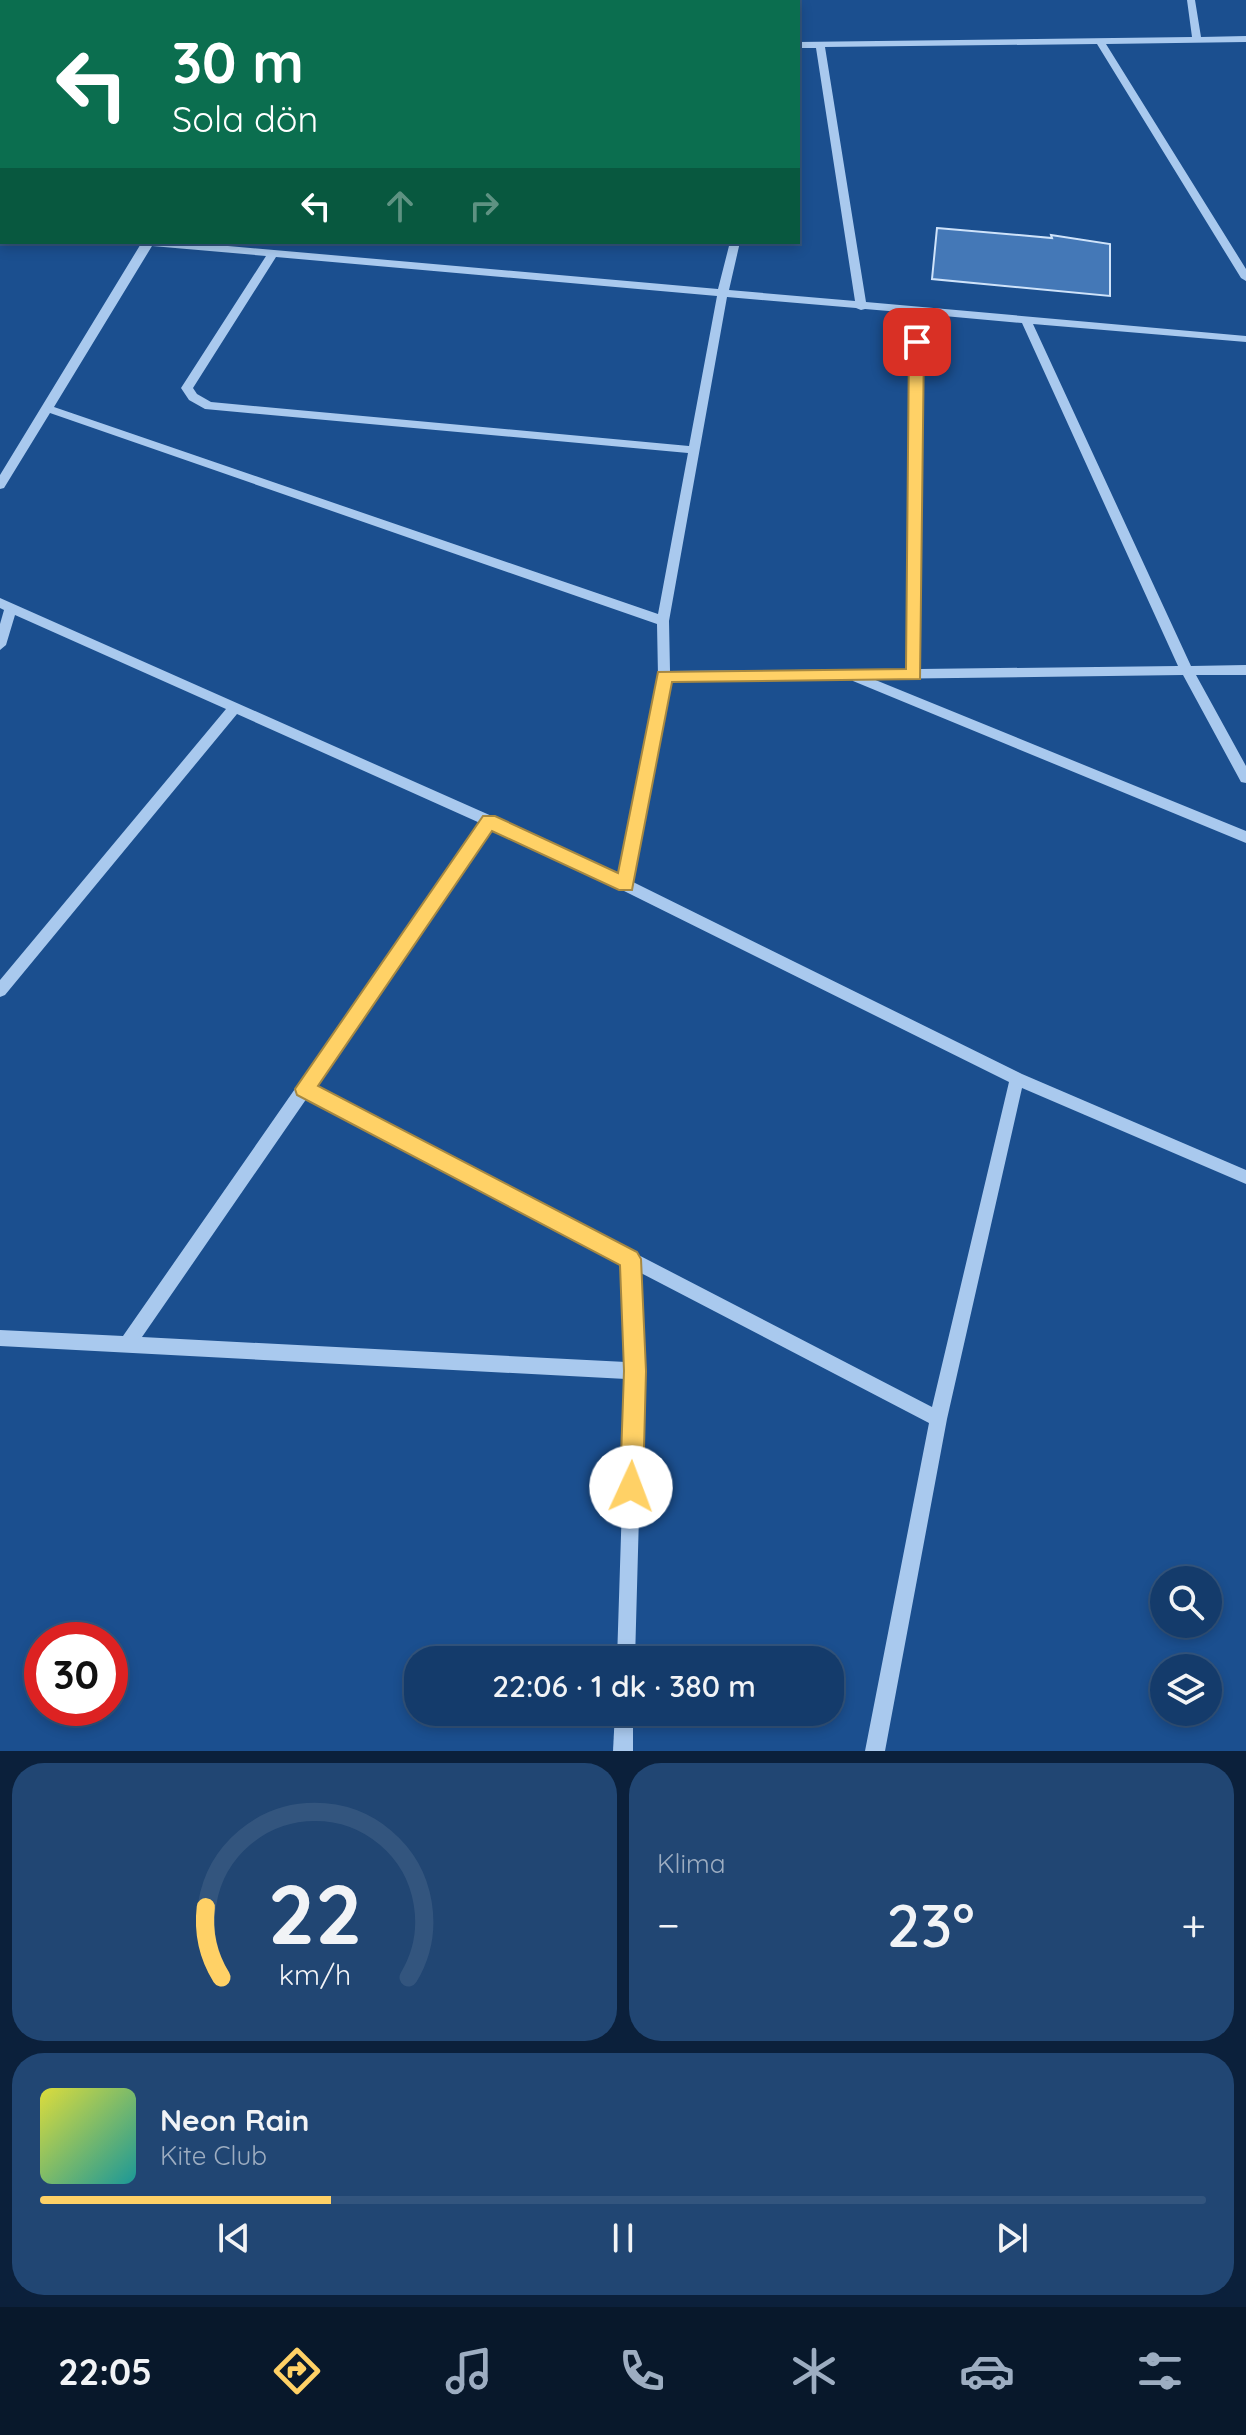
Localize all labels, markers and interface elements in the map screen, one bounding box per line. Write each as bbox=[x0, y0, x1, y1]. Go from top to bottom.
text: 30 m bbox=[172, 27, 304, 97]
icon: left bbox=[40, 32, 144, 136]
text: Sola dön bbox=[172, 96, 318, 141]
icon: left bbox=[294, 184, 338, 228]
icon: ahead bbox=[378, 184, 422, 228]
icon: right bbox=[462, 184, 506, 228]
pin bbox=[883, 308, 951, 376]
icon: arrive bbox=[895, 320, 939, 364]
position arrow bbox=[589, 1445, 673, 1529]
map controls bbox=[1150, 1566, 1222, 1726]
button: search bbox=[1150, 1566, 1222, 1638]
speed limit sign: 30 bbox=[24, 1622, 128, 1726]
button: layers bbox=[1150, 1654, 1222, 1726]
text: 22:06 · 1 dk · 380 m bbox=[492, 1667, 756, 1705]
text: Klima bbox=[657, 1847, 726, 1880]
text: 22 bbox=[267, 1861, 362, 1965]
text: 23° bbox=[886, 1887, 975, 1962]
text: − bbox=[657, 1897, 680, 1952]
text: + bbox=[1181, 1897, 1206, 1952]
text: km/h bbox=[278, 1956, 351, 1992]
text: Neon Rain bbox=[160, 2101, 309, 2139]
text: Kite Club bbox=[160, 2139, 267, 2172]
icon: previous bbox=[212, 2216, 256, 2260]
icon: pause bbox=[601, 2216, 645, 2260]
icon: next bbox=[990, 2216, 1034, 2260]
icon: directions bbox=[269, 2343, 325, 2399]
icon: music bbox=[441, 2343, 497, 2399]
icon: phone bbox=[614, 2343, 670, 2399]
icon: climate bbox=[786, 2343, 842, 2399]
icon: car bbox=[959, 2343, 1015, 2399]
icon: filters bbox=[1132, 2343, 1188, 2399]
text: 22:05 bbox=[58, 2349, 152, 2394]

